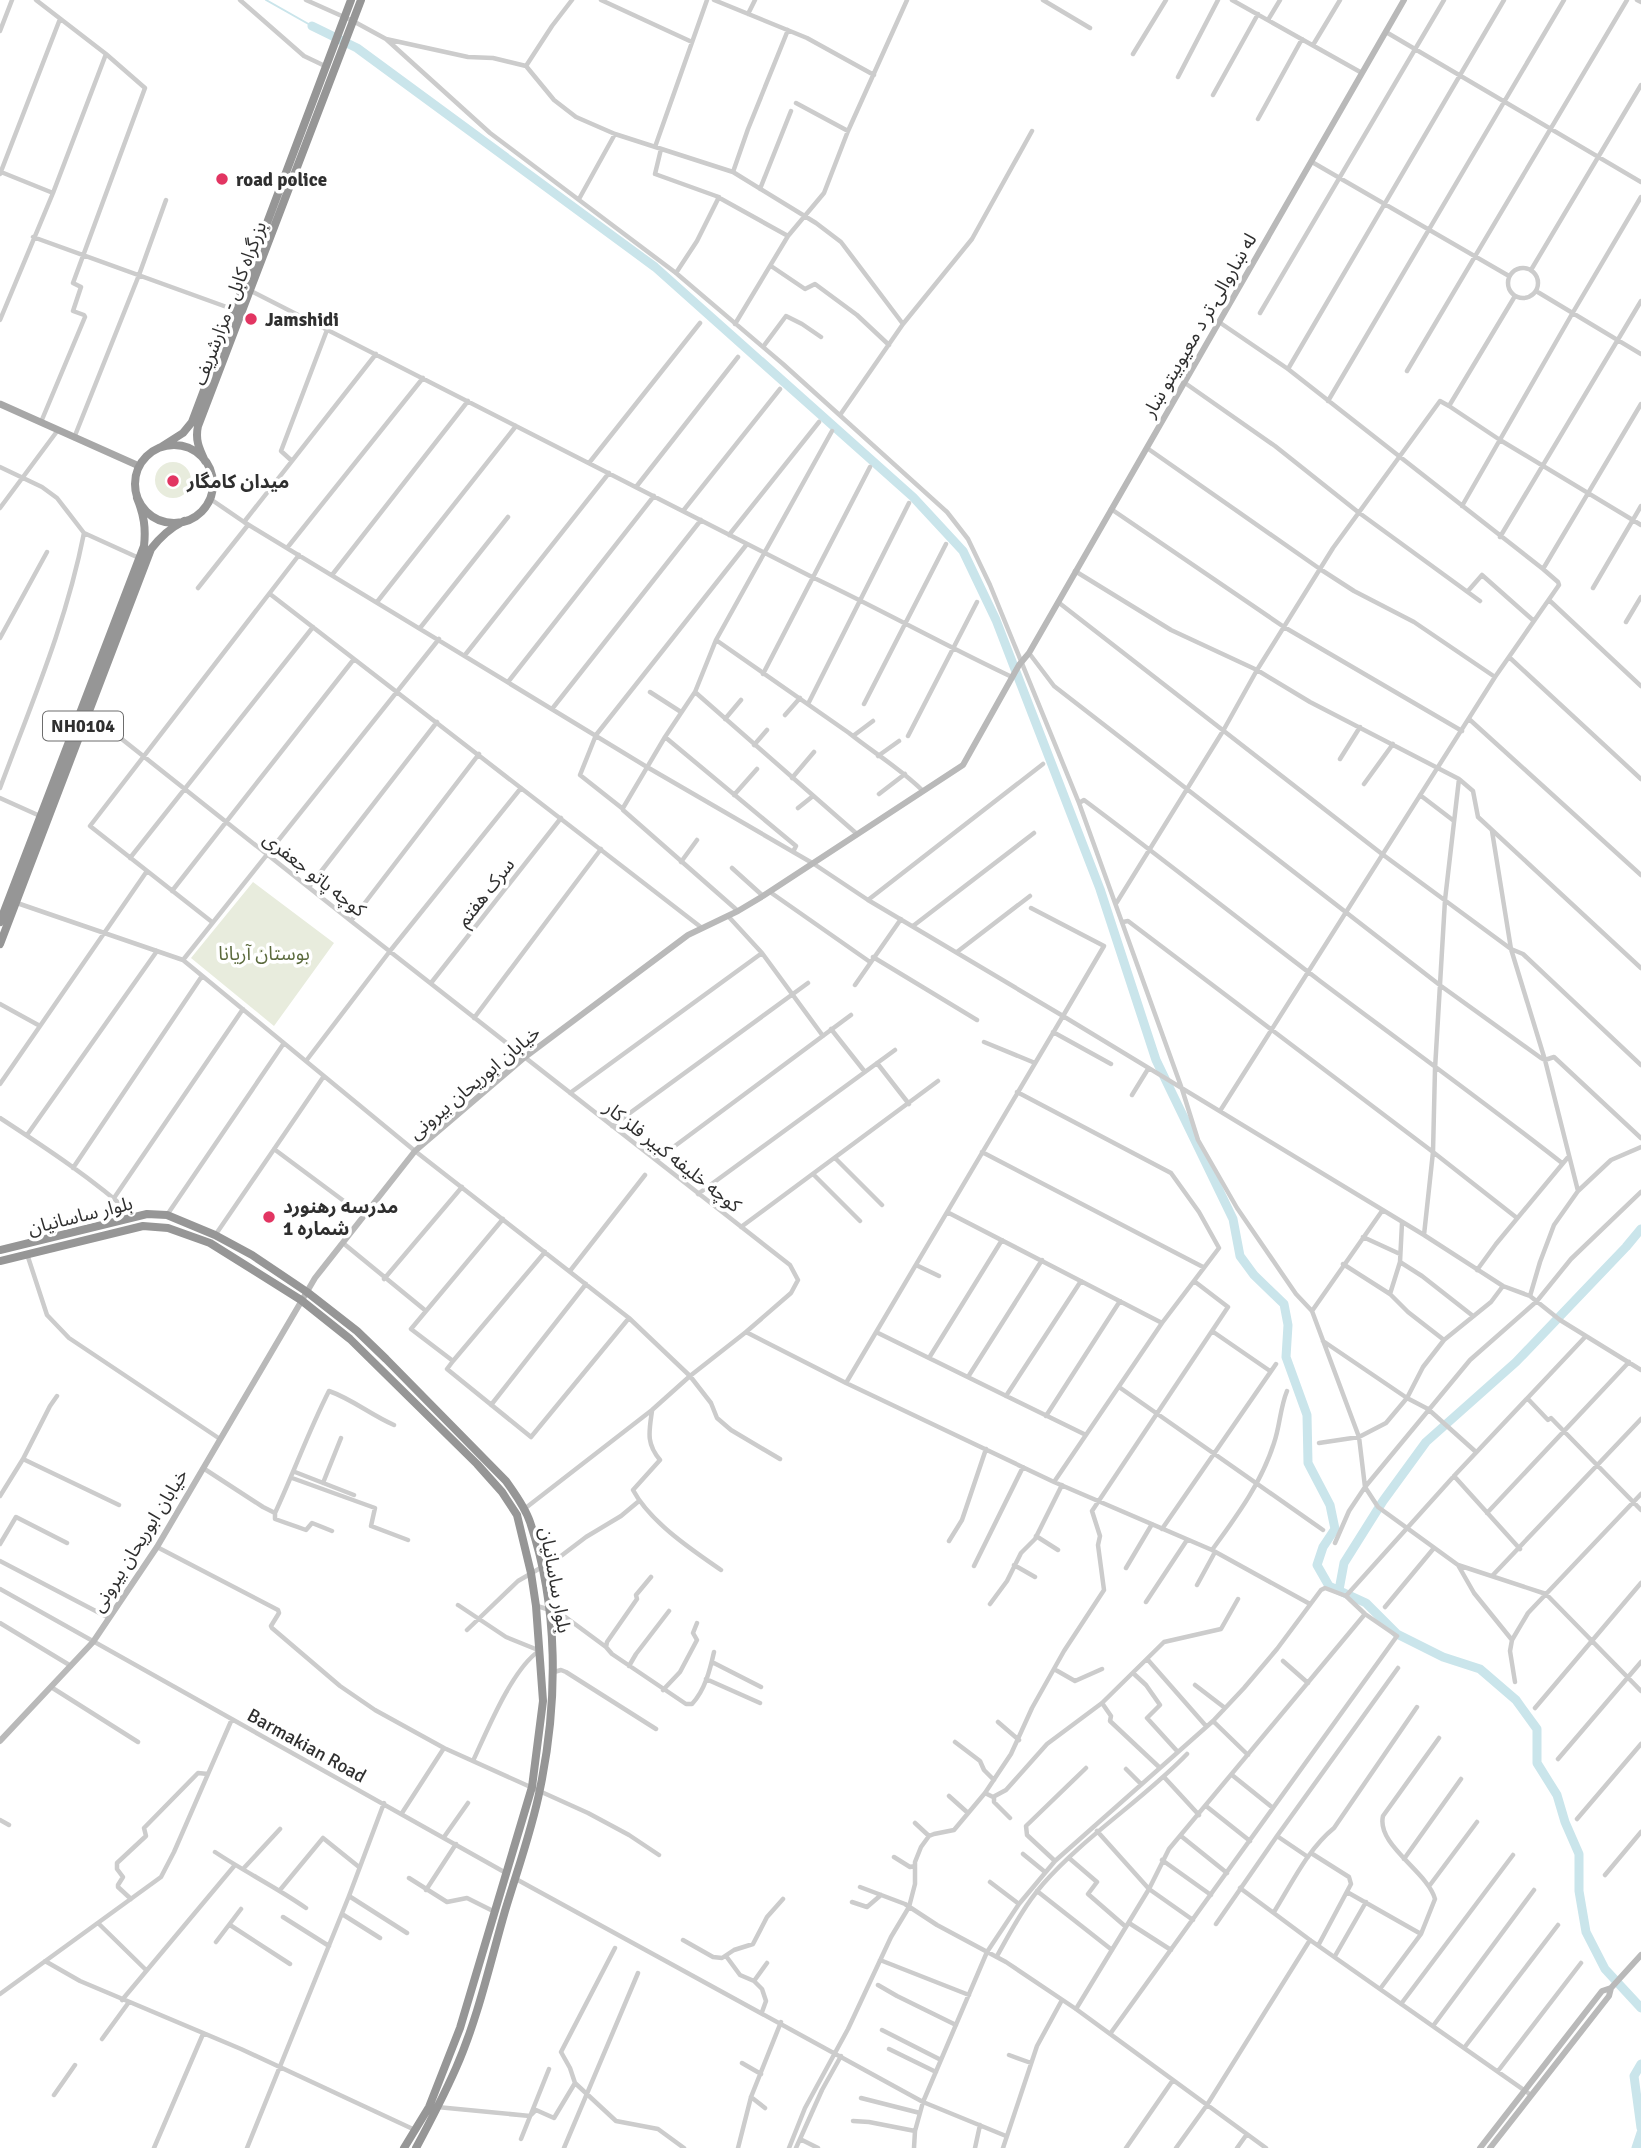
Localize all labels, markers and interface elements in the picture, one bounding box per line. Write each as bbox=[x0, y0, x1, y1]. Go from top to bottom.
place label: road police bbox=[236, 168, 327, 192]
marker: road police bbox=[214, 171, 230, 187]
street label: بزرگراه کابل - مزارشریف bbox=[188, 218, 272, 389]
street label: له ښاروالۍ تر د معیوبیتو ښار bbox=[1137, 229, 1262, 423]
place label: Jamshidi bbox=[265, 308, 339, 332]
marker: Jamshidi bbox=[243, 311, 259, 327]
place label: میدان کامگار bbox=[186, 470, 289, 494]
marker: میدان کامگار bbox=[165, 473, 181, 489]
road number: NH0104 bbox=[43, 712, 123, 740]
street label: کوچه پاتو جعفری bbox=[258, 827, 372, 923]
street label: سرک هفتم bbox=[452, 853, 522, 933]
park label: بوستان آریانا bbox=[218, 942, 310, 966]
street label: خیابان ابوریحان بیرونی bbox=[404, 1021, 545, 1145]
street label: کوچه خلیفه کبیر فلز کار bbox=[598, 1095, 747, 1219]
street label: بلوار ساسانیان bbox=[25, 1191, 135, 1241]
place label: مدرسه رهنورد شماره 1 bbox=[283, 1195, 398, 1241]
marker: مدرسه رهنورد شماره 1 bbox=[261, 1209, 277, 1225]
street label: خیابان ابوریحان بیرونی bbox=[86, 1464, 194, 1617]
street label: بلوار ساسانیان bbox=[534, 1525, 576, 1635]
street label: Barmakian Road bbox=[243, 1703, 370, 1788]

